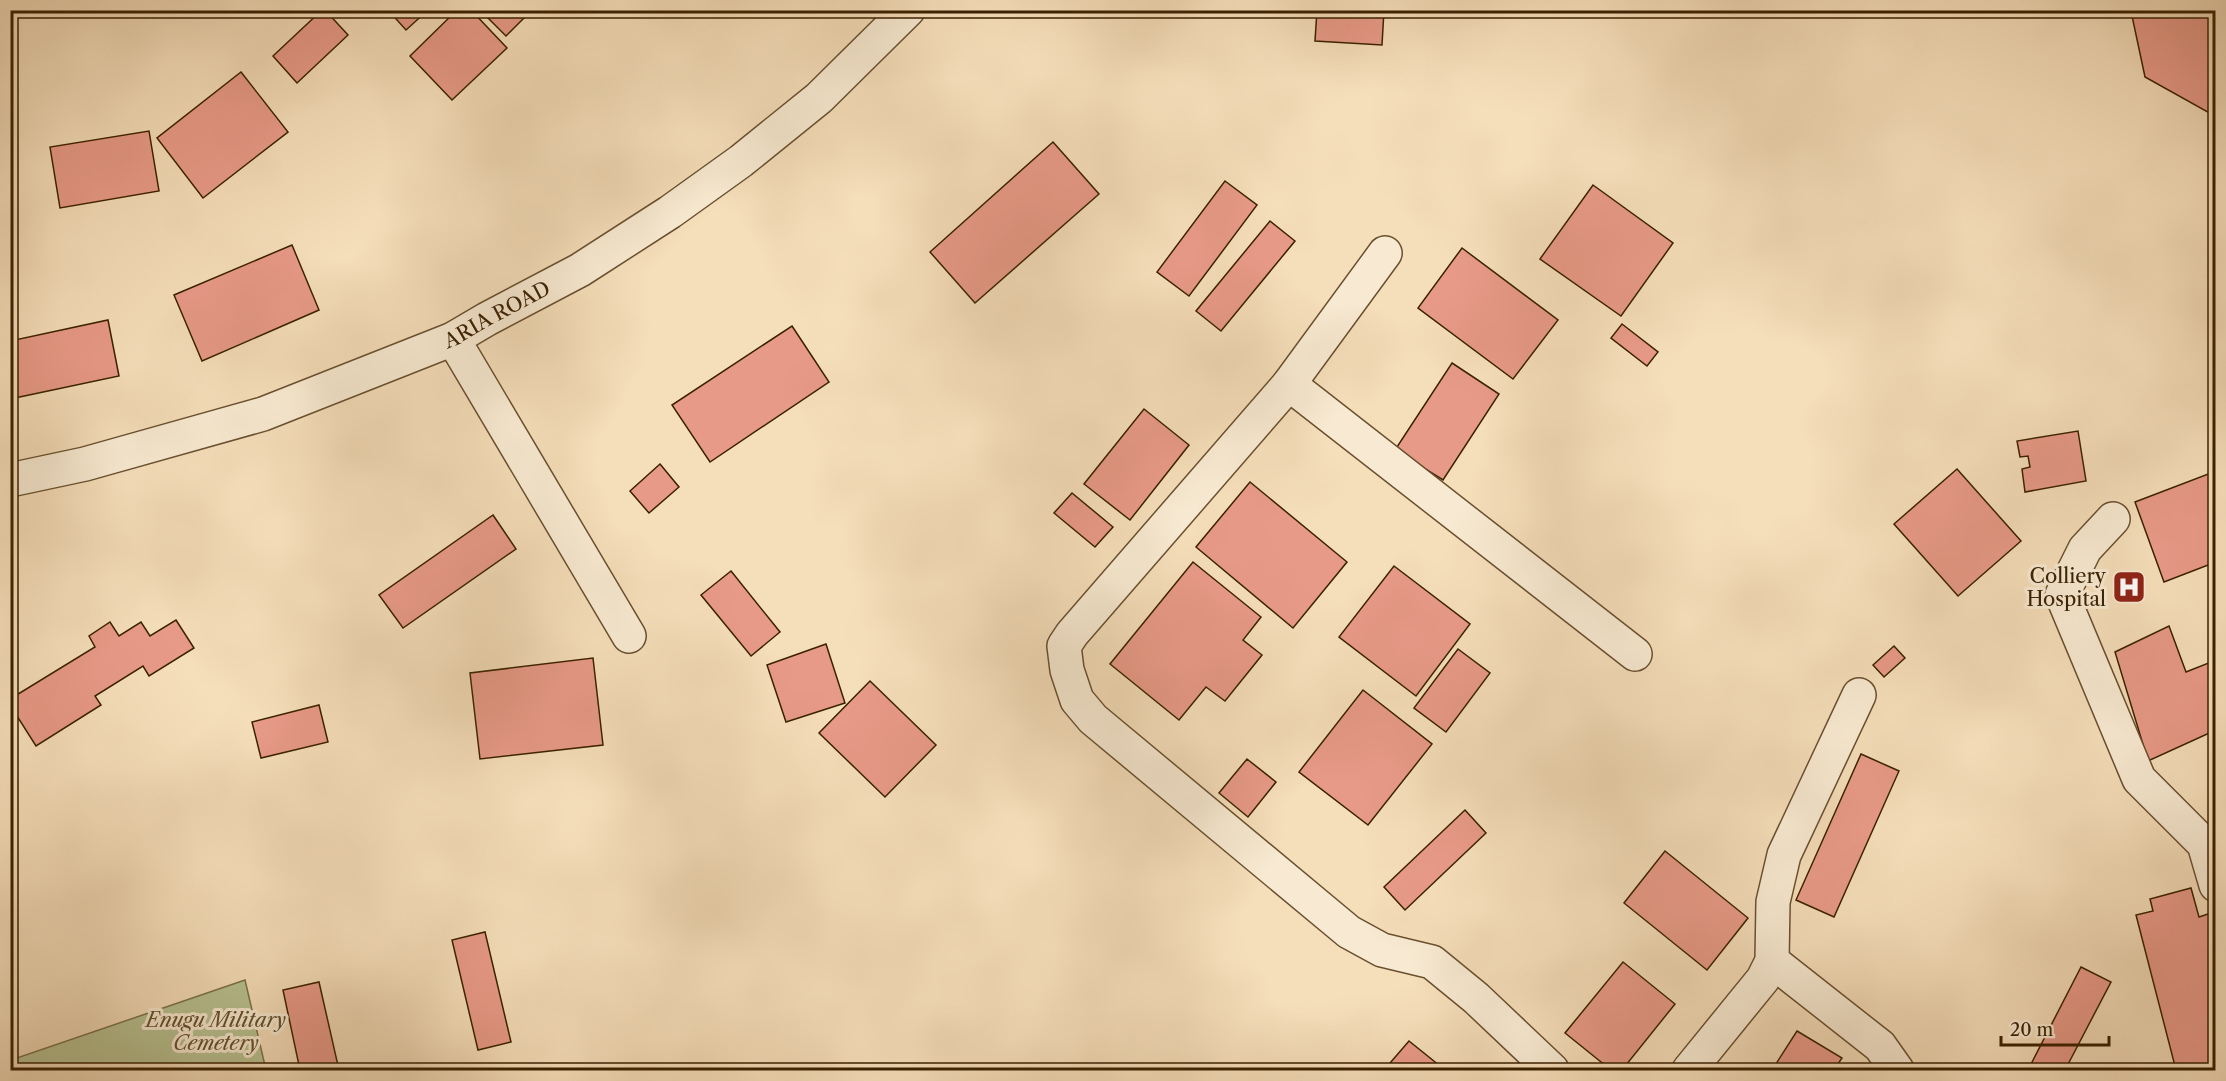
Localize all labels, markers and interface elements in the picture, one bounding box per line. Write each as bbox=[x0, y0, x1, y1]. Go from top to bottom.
street label: ARIA ROAD bbox=[440, 276, 554, 354]
place label: Colliery Hospital bbox=[2026, 564, 2107, 611]
hospital icon: Colliery Hospital bbox=[2111, 569, 2147, 605]
park label: Enugu Military Cemetery bbox=[144, 1008, 286, 1055]
scale bar bbox=[2001, 1009, 2109, 1047]
text: 20 m bbox=[2010, 1019, 2054, 1041]

